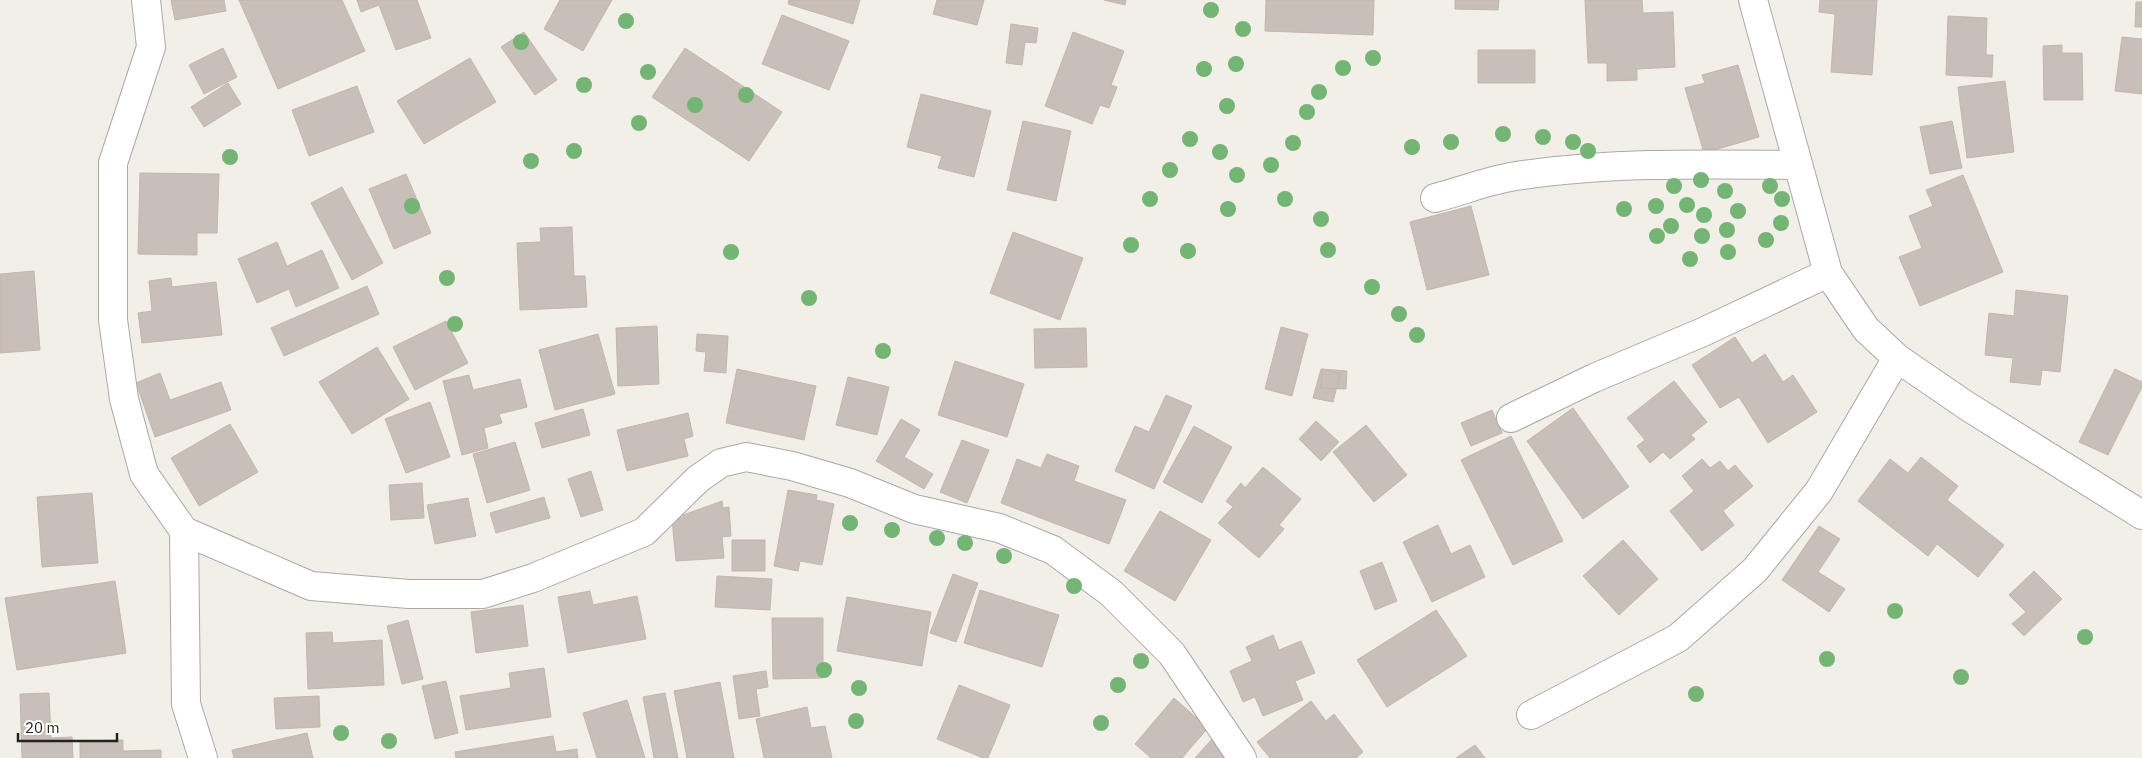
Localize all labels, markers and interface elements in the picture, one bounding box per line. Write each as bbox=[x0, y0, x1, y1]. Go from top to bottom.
scale bar bbox=[18, 710, 116, 742]
text: 20 m bbox=[25, 718, 60, 737]

